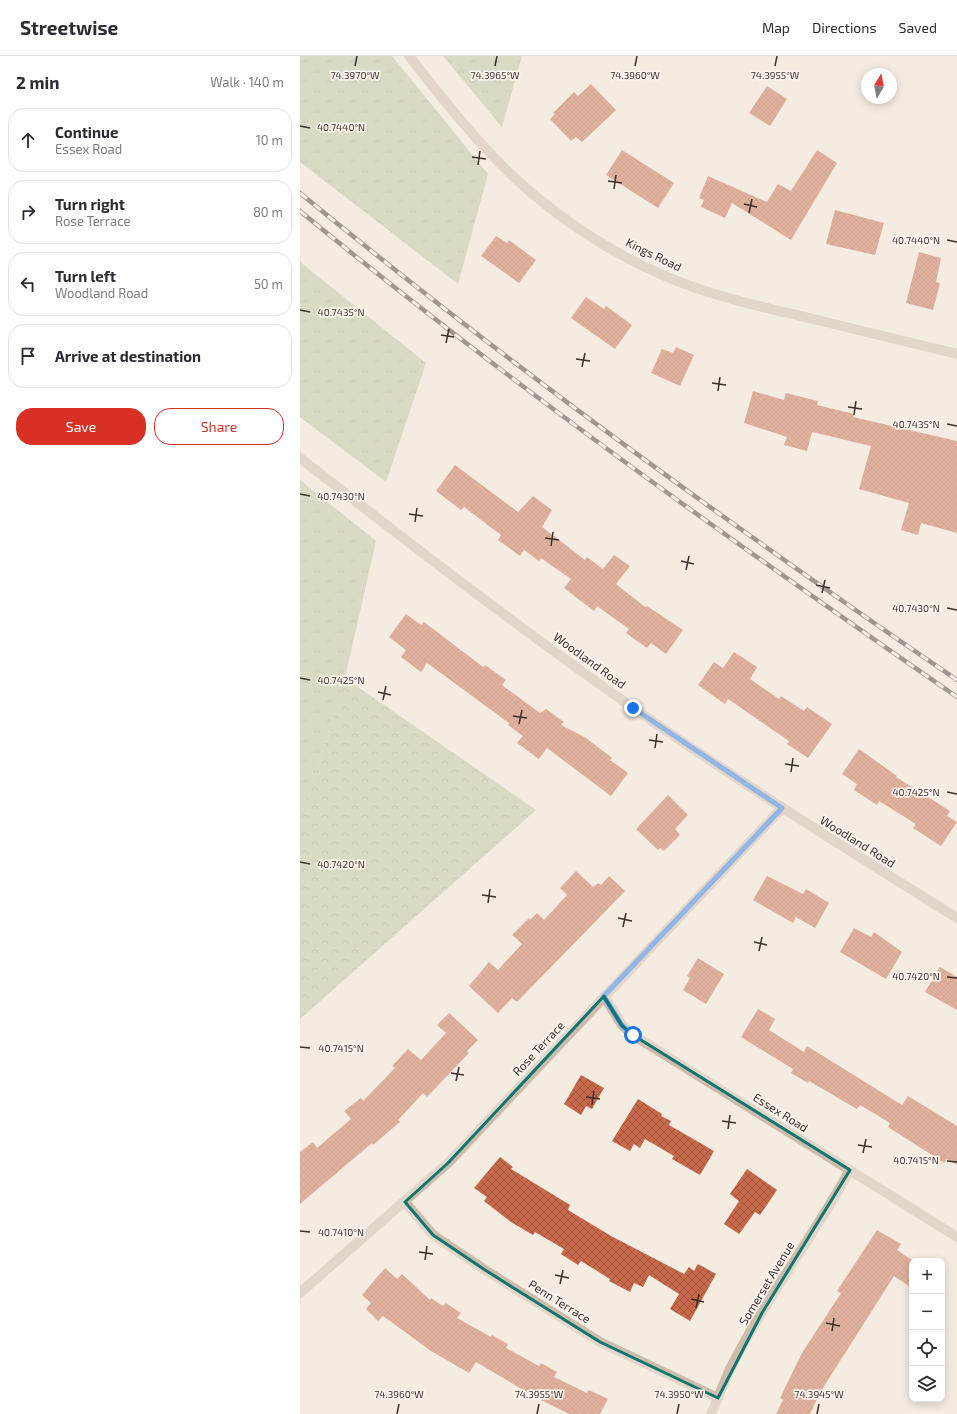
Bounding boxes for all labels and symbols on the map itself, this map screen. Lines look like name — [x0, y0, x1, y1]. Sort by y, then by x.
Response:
north arrow — [861, 68, 897, 104]
text: 74.3970°W — [330, 69, 380, 81]
text: 74.3965°W — [470, 69, 520, 81]
text: 74.3960°W — [610, 69, 660, 81]
text: 74.3955°W — [751, 69, 800, 81]
text: 40.7440°N — [317, 121, 365, 133]
text: 40.7440°N — [892, 234, 940, 246]
street label: Kings Road — [624, 235, 684, 273]
text: 40.7435°N — [318, 306, 364, 318]
text: 40.7435°N — [893, 418, 939, 430]
text: 40.7430°N — [317, 490, 365, 502]
text: 40.7430°N — [892, 602, 940, 614]
street label: Woodland Road — [551, 629, 629, 691]
text: 40.7425°N — [317, 674, 365, 686]
route end — [624, 699, 642, 717]
text: 40.7425°N — [892, 786, 940, 798]
street label: Woodland Road — [818, 812, 898, 870]
text: 40.7420°N — [317, 858, 365, 870]
text: 40.7420°N — [892, 970, 940, 982]
street label: Rose Terrace — [509, 1018, 567, 1078]
route start — [624, 1026, 642, 1044]
text: 40.7415°N — [318, 1042, 364, 1054]
street label: Essex Road — [751, 1090, 811, 1134]
text: 40.7415°N — [893, 1154, 939, 1166]
text: 40.7410°N — [318, 1226, 364, 1238]
street label: Somerset Avenue — [736, 1239, 796, 1327]
street label: Penn Terrace — [526, 1276, 594, 1326]
text: 74.3960°W — [374, 1388, 424, 1400]
text: 74.3955°W — [515, 1388, 564, 1400]
text: 74.3950°W — [654, 1388, 704, 1400]
text: 74.3945°W — [794, 1388, 844, 1400]

